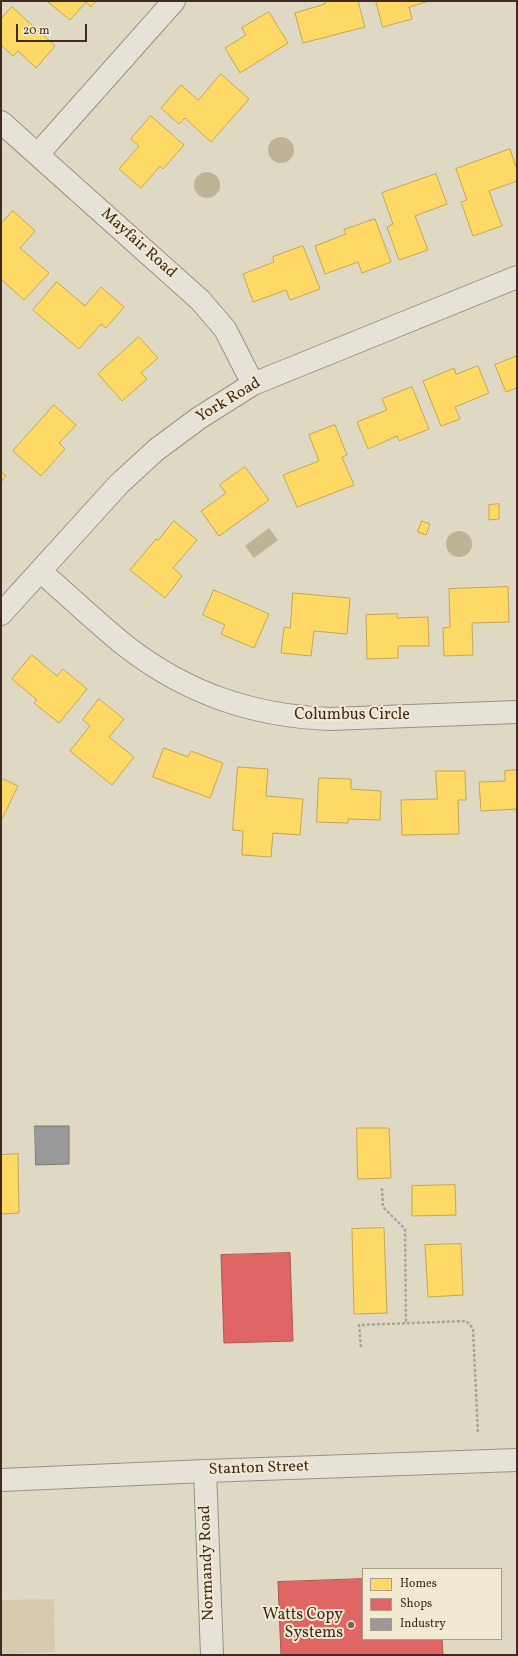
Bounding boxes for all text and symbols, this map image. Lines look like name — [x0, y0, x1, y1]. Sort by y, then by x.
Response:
scale bar — [18, 16, 89, 42]
text: 20 m — [23, 23, 50, 39]
street label: Mayfair Road — [96, 205, 180, 283]
street label: York Road — [193, 374, 265, 428]
street label: Columbus Circle — [294, 706, 410, 726]
street label: Stanton Street — [208, 1458, 310, 1480]
street label: Normandy Road — [196, 1505, 220, 1621]
legend — [362, 1568, 502, 1640]
text: Homes — [400, 1576, 437, 1592]
text: Shops — [400, 1596, 432, 1612]
place label: Watts Copy Systems — [263, 1606, 343, 1644]
text: Industry — [400, 1616, 446, 1632]
marker: Watts Copy Systems — [346, 1620, 356, 1630]

